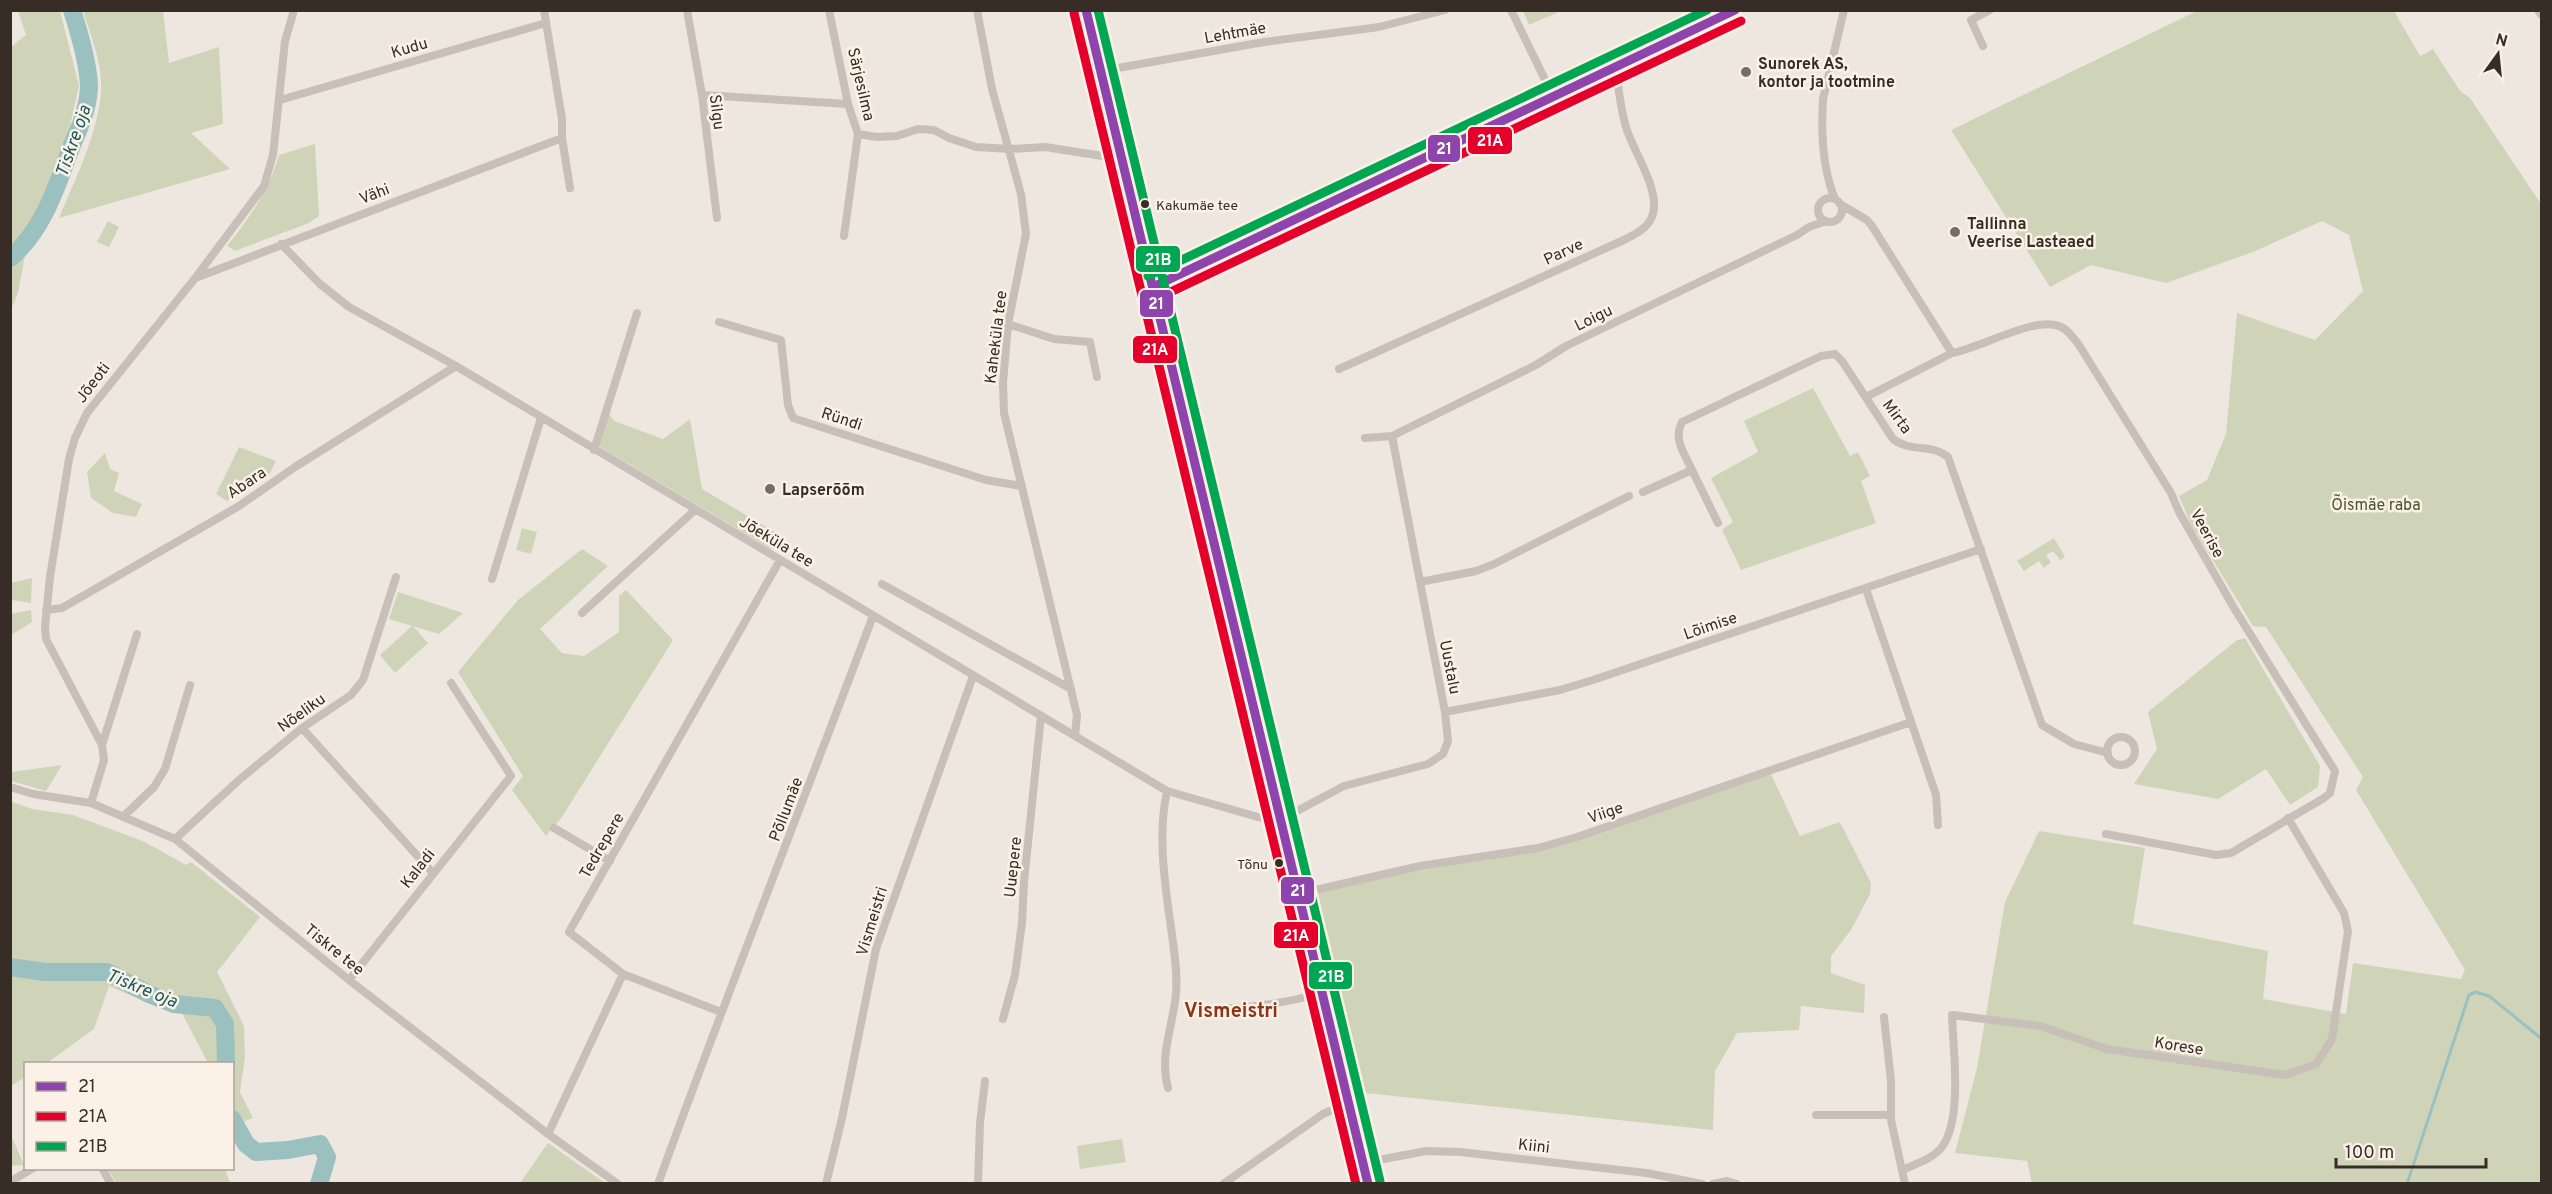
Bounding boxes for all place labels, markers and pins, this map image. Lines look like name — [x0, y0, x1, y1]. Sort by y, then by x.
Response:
place label: Sunorek AS, kontor ja tootmine — [1758, 55, 1895, 93]
marker: Sunorek AS, kontor ja tootmine — [1739, 65, 1753, 79]
marker: Kakumäe tee — [1139, 198, 1151, 210]
place label: Kakumäe tee — [1156, 198, 1238, 215]
place label: Tallinna Veerise Lasteaed — [1967, 215, 2094, 253]
marker: Tallinna Veerise Lasteaed — [1948, 225, 1962, 239]
place label: Lapserõõm — [782, 481, 865, 501]
marker: Lapserõõm — [763, 482, 777, 496]
place label: Tõnu — [1237, 857, 1268, 874]
marker: Tõnu — [1273, 857, 1285, 869]

